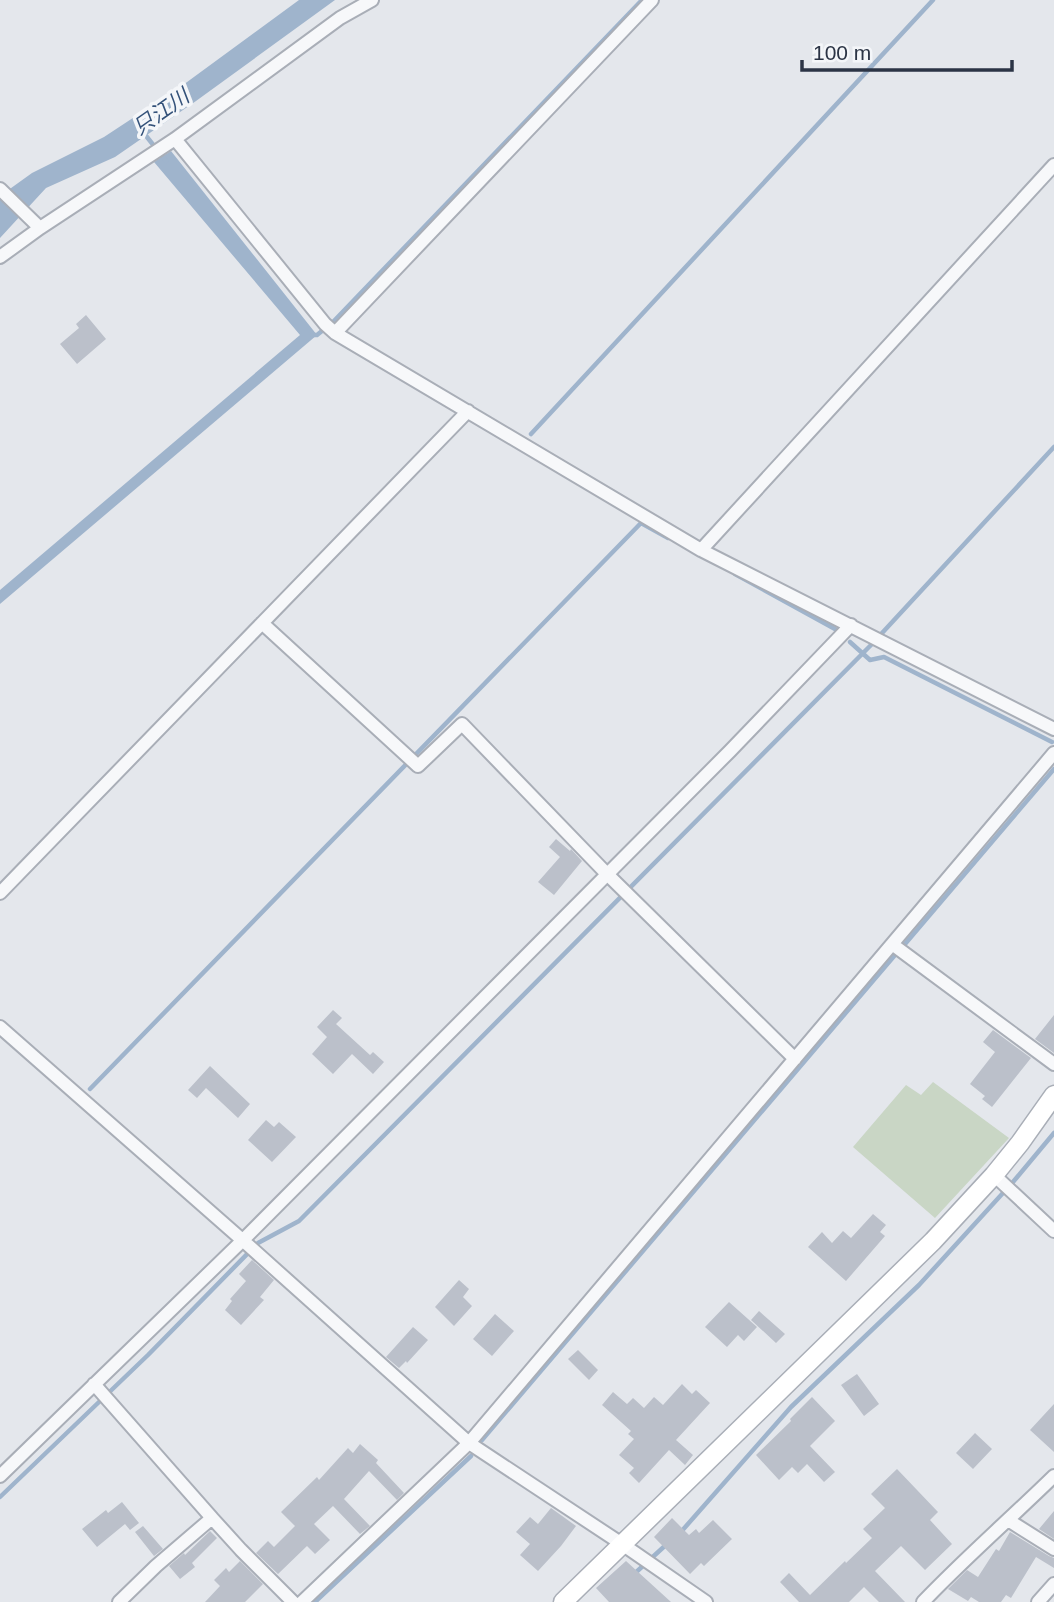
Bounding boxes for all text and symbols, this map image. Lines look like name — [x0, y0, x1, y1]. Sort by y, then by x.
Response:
scale bar — [802, 28, 1012, 72]
text: 100 m — [813, 41, 871, 64]
water label: 只江川 — [128, 83, 195, 139]

